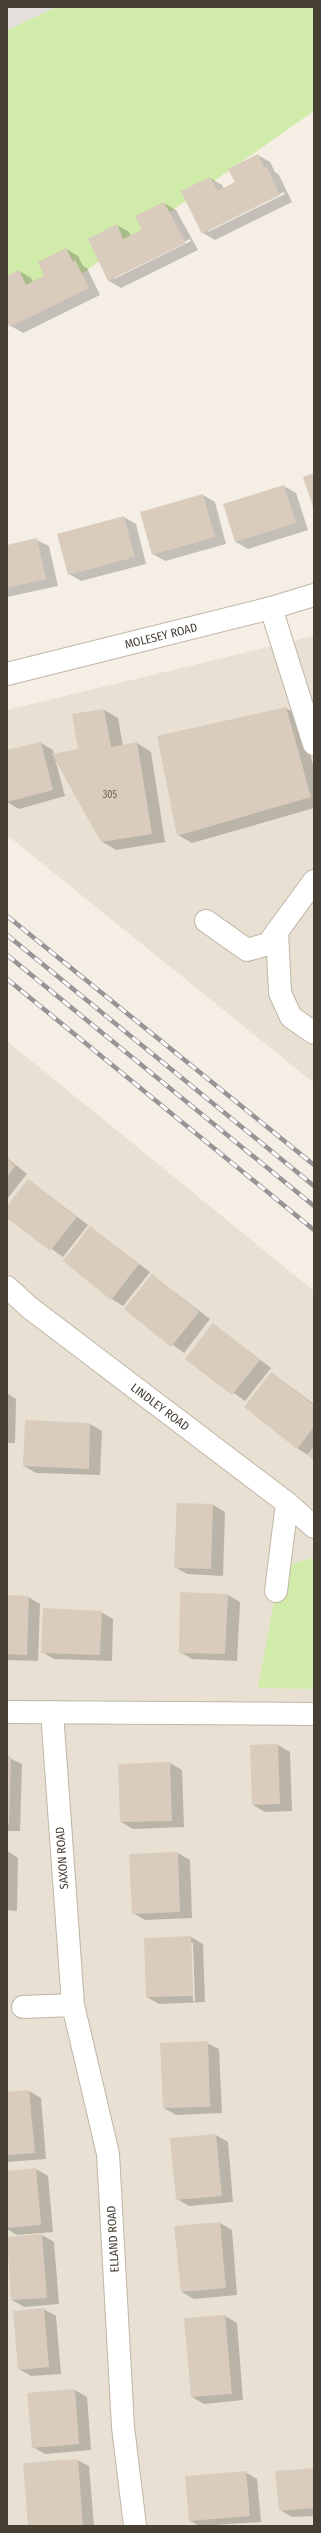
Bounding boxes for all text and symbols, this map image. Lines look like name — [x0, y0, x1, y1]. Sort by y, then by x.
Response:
street label: MOLESEY ROAD — [123, 620, 199, 652]
house number: 305 — [103, 789, 118, 801]
street label: LINDLEY ROAD — [128, 1380, 192, 1434]
street label: SAXON ROAD — [53, 1826, 71, 1890]
street label: ELLAND ROAD — [104, 2205, 122, 2273]

